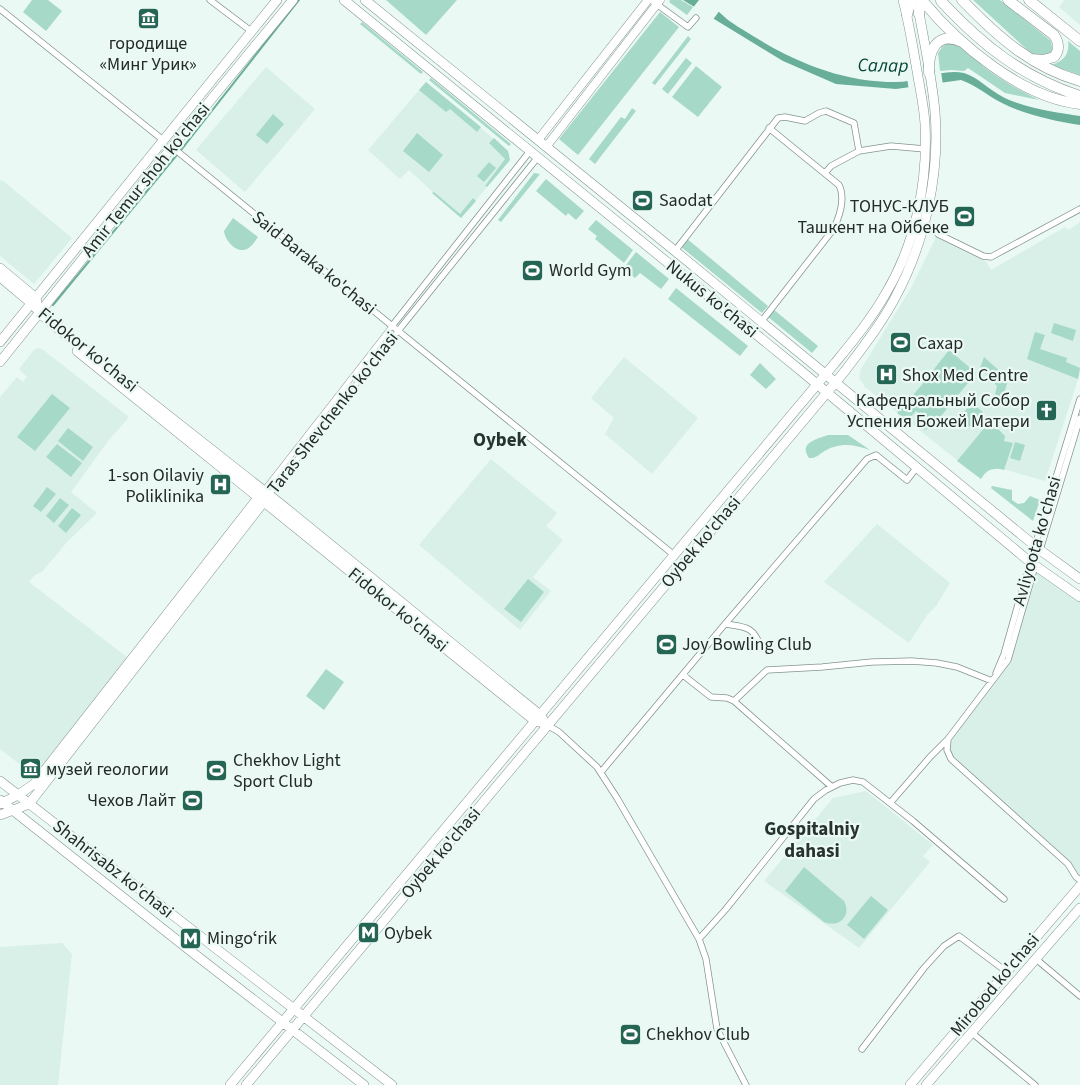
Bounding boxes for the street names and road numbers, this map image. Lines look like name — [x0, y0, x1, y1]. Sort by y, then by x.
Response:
street label: Amir Temur shoh ko'chasi — [76, 97, 216, 263]
street label: Said Baraka ko'chasi — [246, 205, 382, 321]
street label: Nukus ko'chasi — [661, 254, 763, 344]
street label: Fidokor ko'chasi — [33, 302, 143, 398]
street label: Taras Shevchenko ko'chasi — [262, 327, 404, 499]
street label: Avliyoota ko'chasi — [1007, 473, 1067, 609]
street label: Oybek ko'chasi — [655, 491, 747, 593]
street label: Fidokor ko'chasi — [343, 562, 453, 658]
street label: Oybek ko'chasi — [395, 802, 487, 904]
street label: Shahrisabz ko'chasi — [47, 814, 179, 924]
street label: Mirobod ko'chasi — [944, 928, 1046, 1042]

